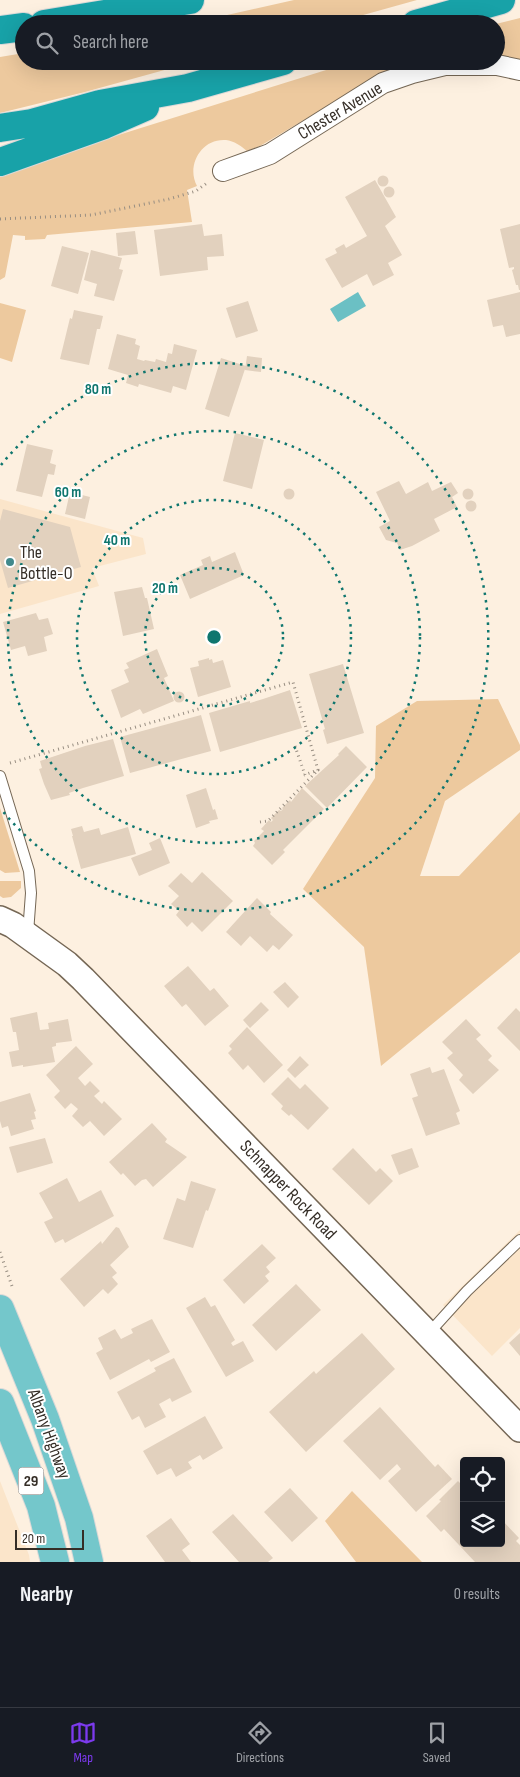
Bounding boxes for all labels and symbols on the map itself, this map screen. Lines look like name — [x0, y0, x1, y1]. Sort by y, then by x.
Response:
street label: Chester Avenue — [294, 78, 386, 144]
text: 80 m — [85, 380, 111, 399]
text: 60 m — [55, 483, 81, 502]
text: 40 m — [104, 531, 130, 550]
place label: The Bottle-O — [20, 542, 73, 584]
marker: The Bottle-O — [4, 556, 16, 568]
text: 20 m — [152, 579, 178, 598]
centre of rings — [205, 628, 223, 646]
street label: Schnapper Rock Road — [235, 1136, 341, 1244]
street label: Albany Highway — [23, 1385, 75, 1482]
road number: 29 — [18, 1468, 44, 1494]
scale bar — [15, 1527, 84, 1550]

